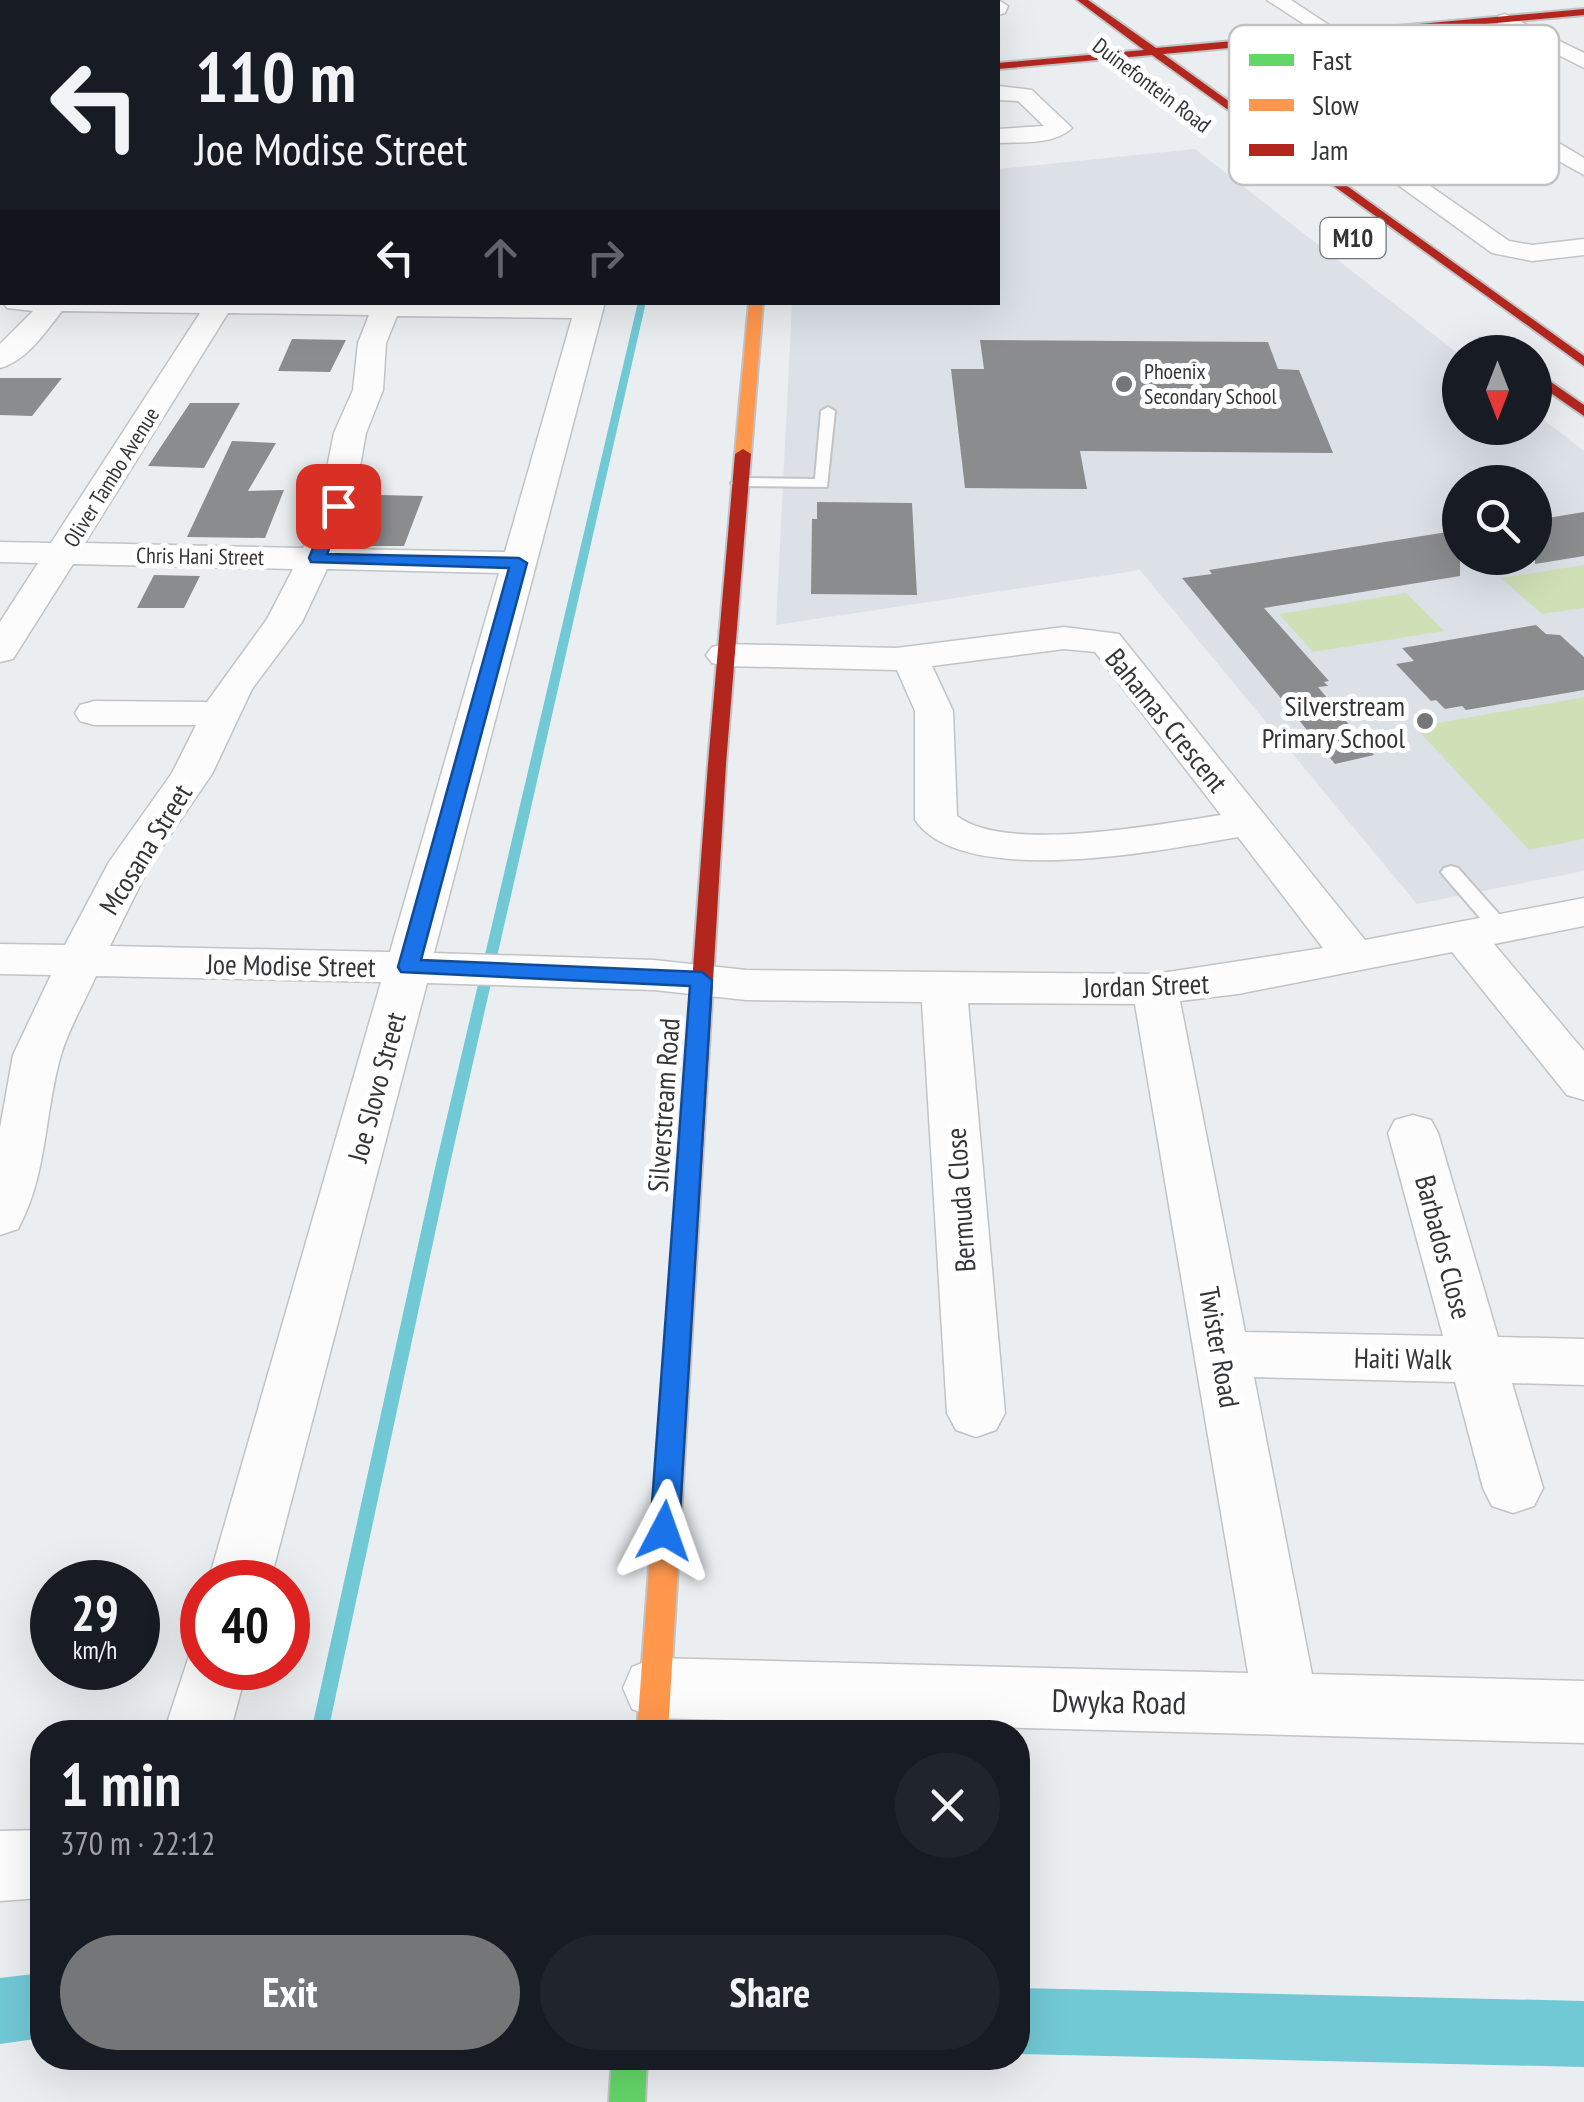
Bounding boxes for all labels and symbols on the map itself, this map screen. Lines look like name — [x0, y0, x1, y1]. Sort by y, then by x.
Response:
legend — [1229, 25, 1559, 185]
street label: Duinefontein Road — [1087, 31, 1217, 139]
text: Fast — [1312, 41, 1352, 78]
text: Slow — [1312, 86, 1359, 123]
text: Jam — [1311, 131, 1348, 168]
road number: M10 — [1320, 218, 1386, 258]
north arrow — [1442, 335, 1552, 445]
place label: Phoenix Secondary School — [1144, 357, 1278, 410]
marker: Phoenix Secondary School — [1113, 373, 1135, 395]
street label: Oliver Tambo Avenue — [57, 402, 165, 552]
pin — [296, 464, 381, 549]
street label: Chris Hani Street — [136, 541, 264, 571]
street label: Bahamas Crescent — [1098, 640, 1237, 800]
place label: Silverstream Primary School — [1262, 687, 1405, 756]
marker: Silverstream Primary School — [1414, 710, 1436, 732]
street label: Mcosana Street — [90, 776, 200, 921]
street label: Joe Modise Street — [205, 945, 376, 985]
street label: Jordan Street — [1081, 964, 1210, 1006]
street label: Joe Slovo Street — [338, 1008, 414, 1167]
street label: Silverstream Road — [638, 1017, 688, 1193]
street label: Bermuda Close — [937, 1127, 983, 1273]
street label: Barbados Close — [1407, 1171, 1481, 1323]
street label: Twister Road — [1191, 1284, 1249, 1410]
street label: Haiti Walk — [1354, 1339, 1452, 1377]
position arrow — [612, 1479, 716, 1583]
speed limit sign: 40 — [180, 1560, 310, 1690]
street label: Dwyka Road — [1051, 1679, 1187, 1723]

